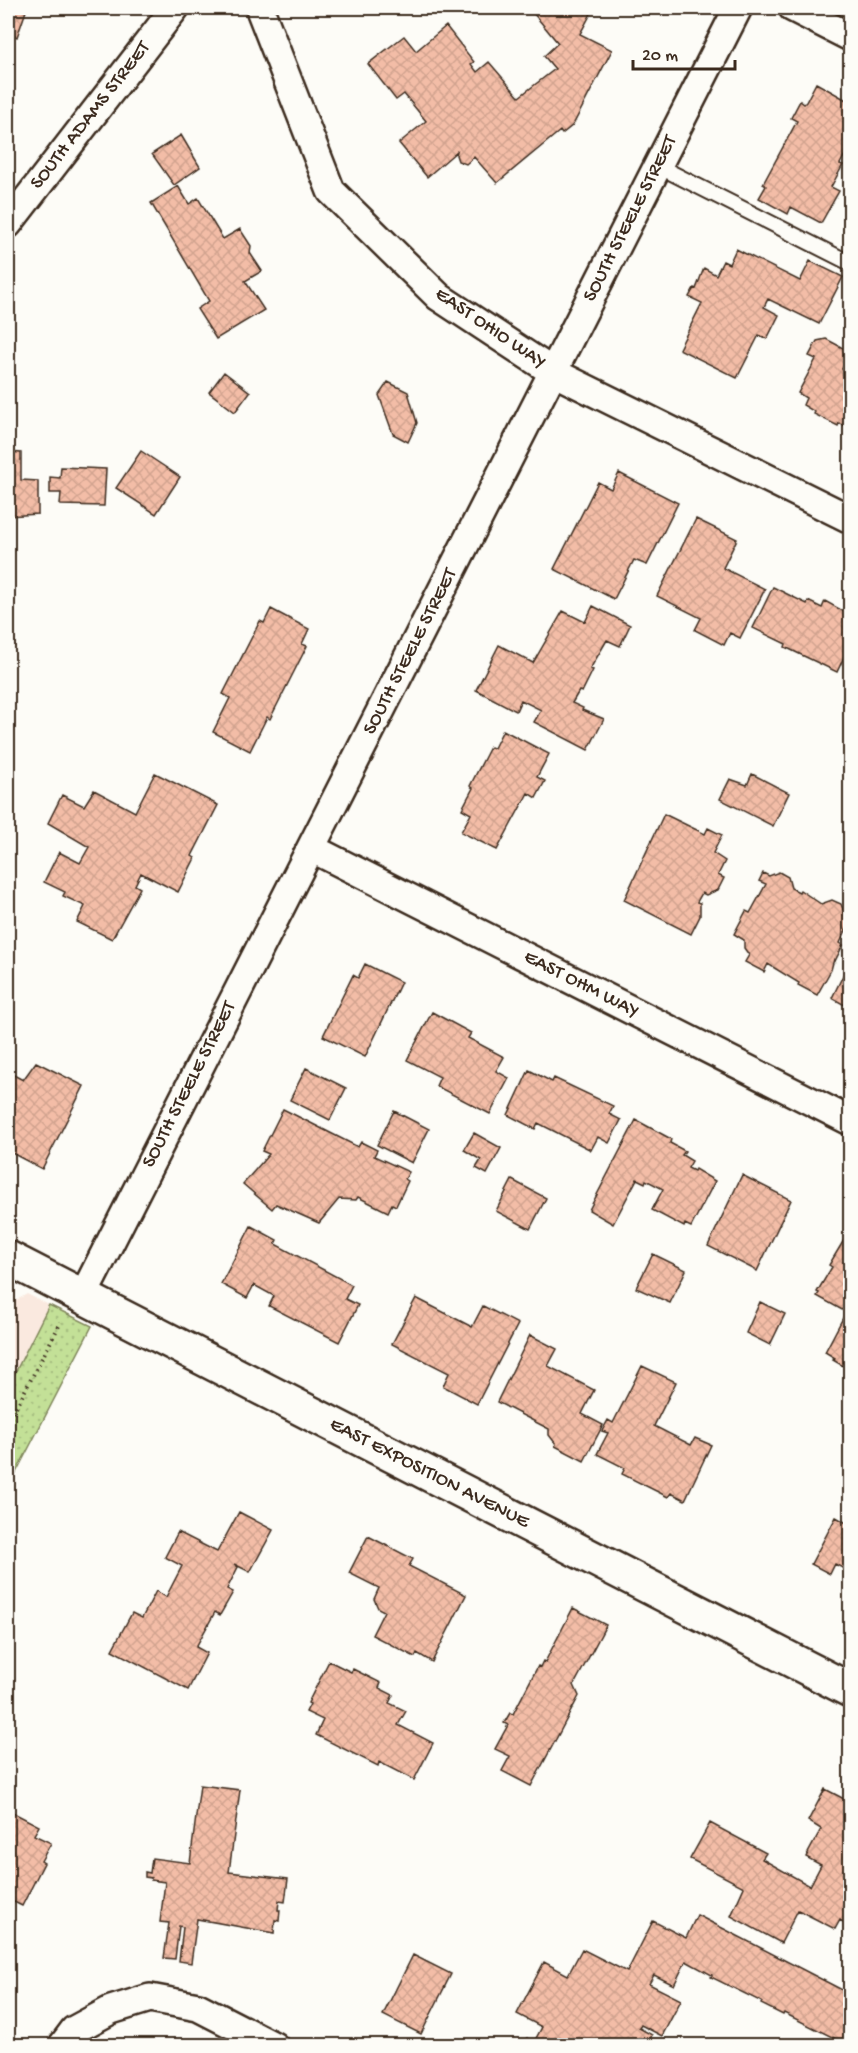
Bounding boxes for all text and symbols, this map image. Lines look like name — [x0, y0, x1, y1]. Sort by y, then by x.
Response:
scale bar — [633, 33, 735, 71]
street label: SOUTH ADAMS STREET — [26, 36, 157, 195]
text: 20 m — [642, 46, 678, 67]
street label: SOUTH STEELE STREET — [579, 131, 683, 306]
street label: EAST OHIO WAY — [430, 283, 550, 375]
street label: SOUTH STEELE STREET — [359, 564, 463, 739]
street label: EAST OHM WAY — [520, 946, 642, 1024]
street label: SOUTH STEELE STREET — [138, 997, 242, 1172]
street label: EAST EXPOSITION AVENUE — [325, 1414, 534, 1535]

